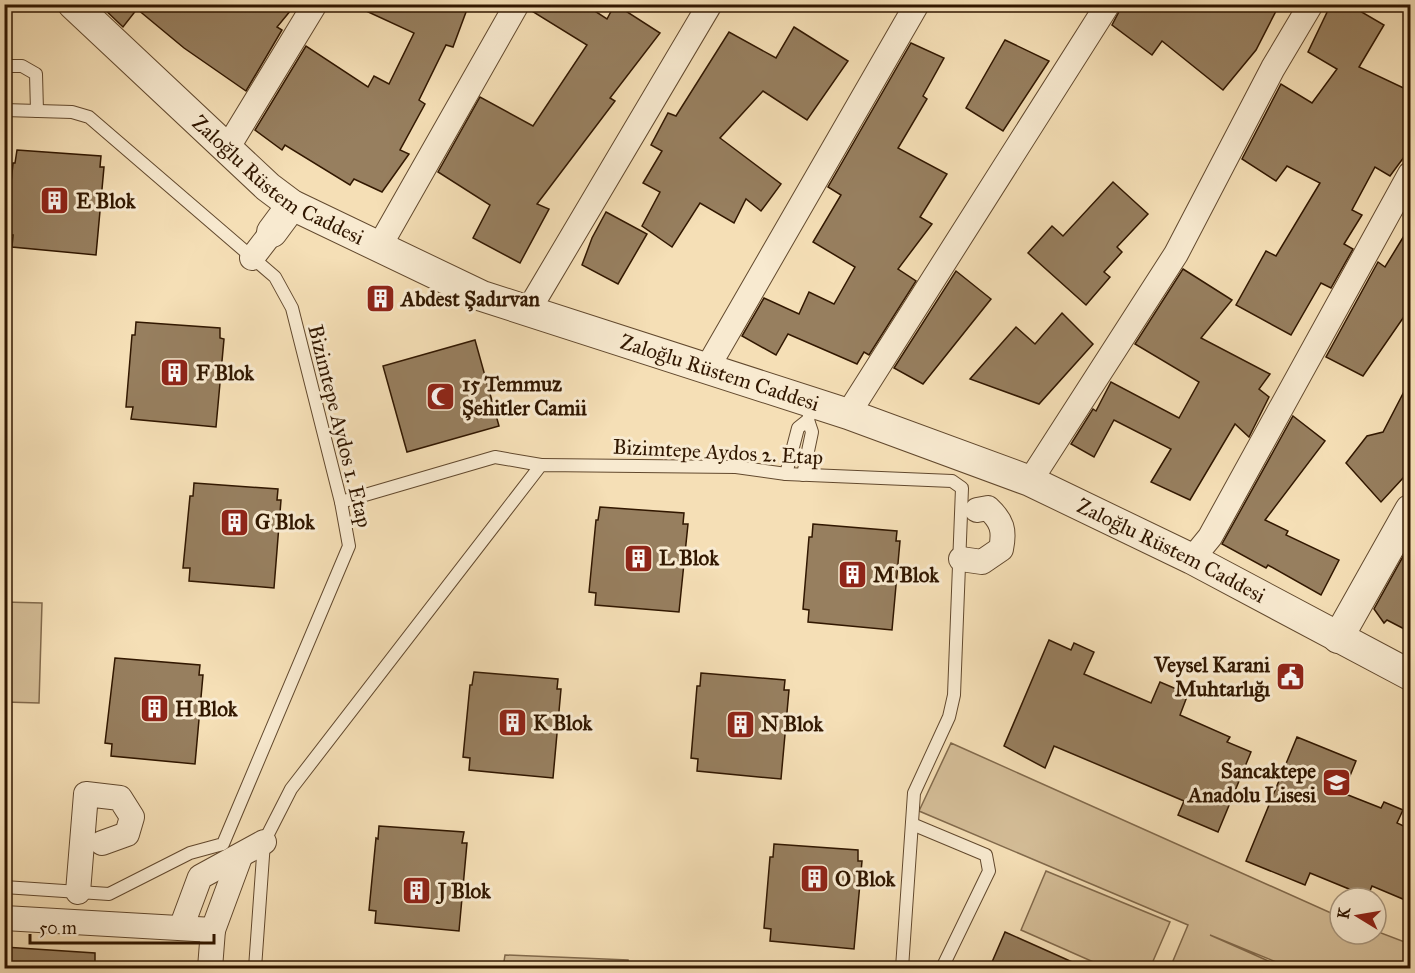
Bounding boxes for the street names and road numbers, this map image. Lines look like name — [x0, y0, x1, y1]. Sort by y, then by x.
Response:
street label: Zaloğlu Rüstem Caddesi — [187, 110, 369, 251]
street label: Bizimtepe Aydos 1. Etap — [302, 322, 378, 530]
street label: Zaloğlu Rüstem Caddesi — [617, 328, 823, 417]
street label: Bizimtepe Aydos 2. Etap — [612, 434, 824, 470]
street label: Zaloğlu Rüstem Caddesi — [1073, 493, 1270, 609]

